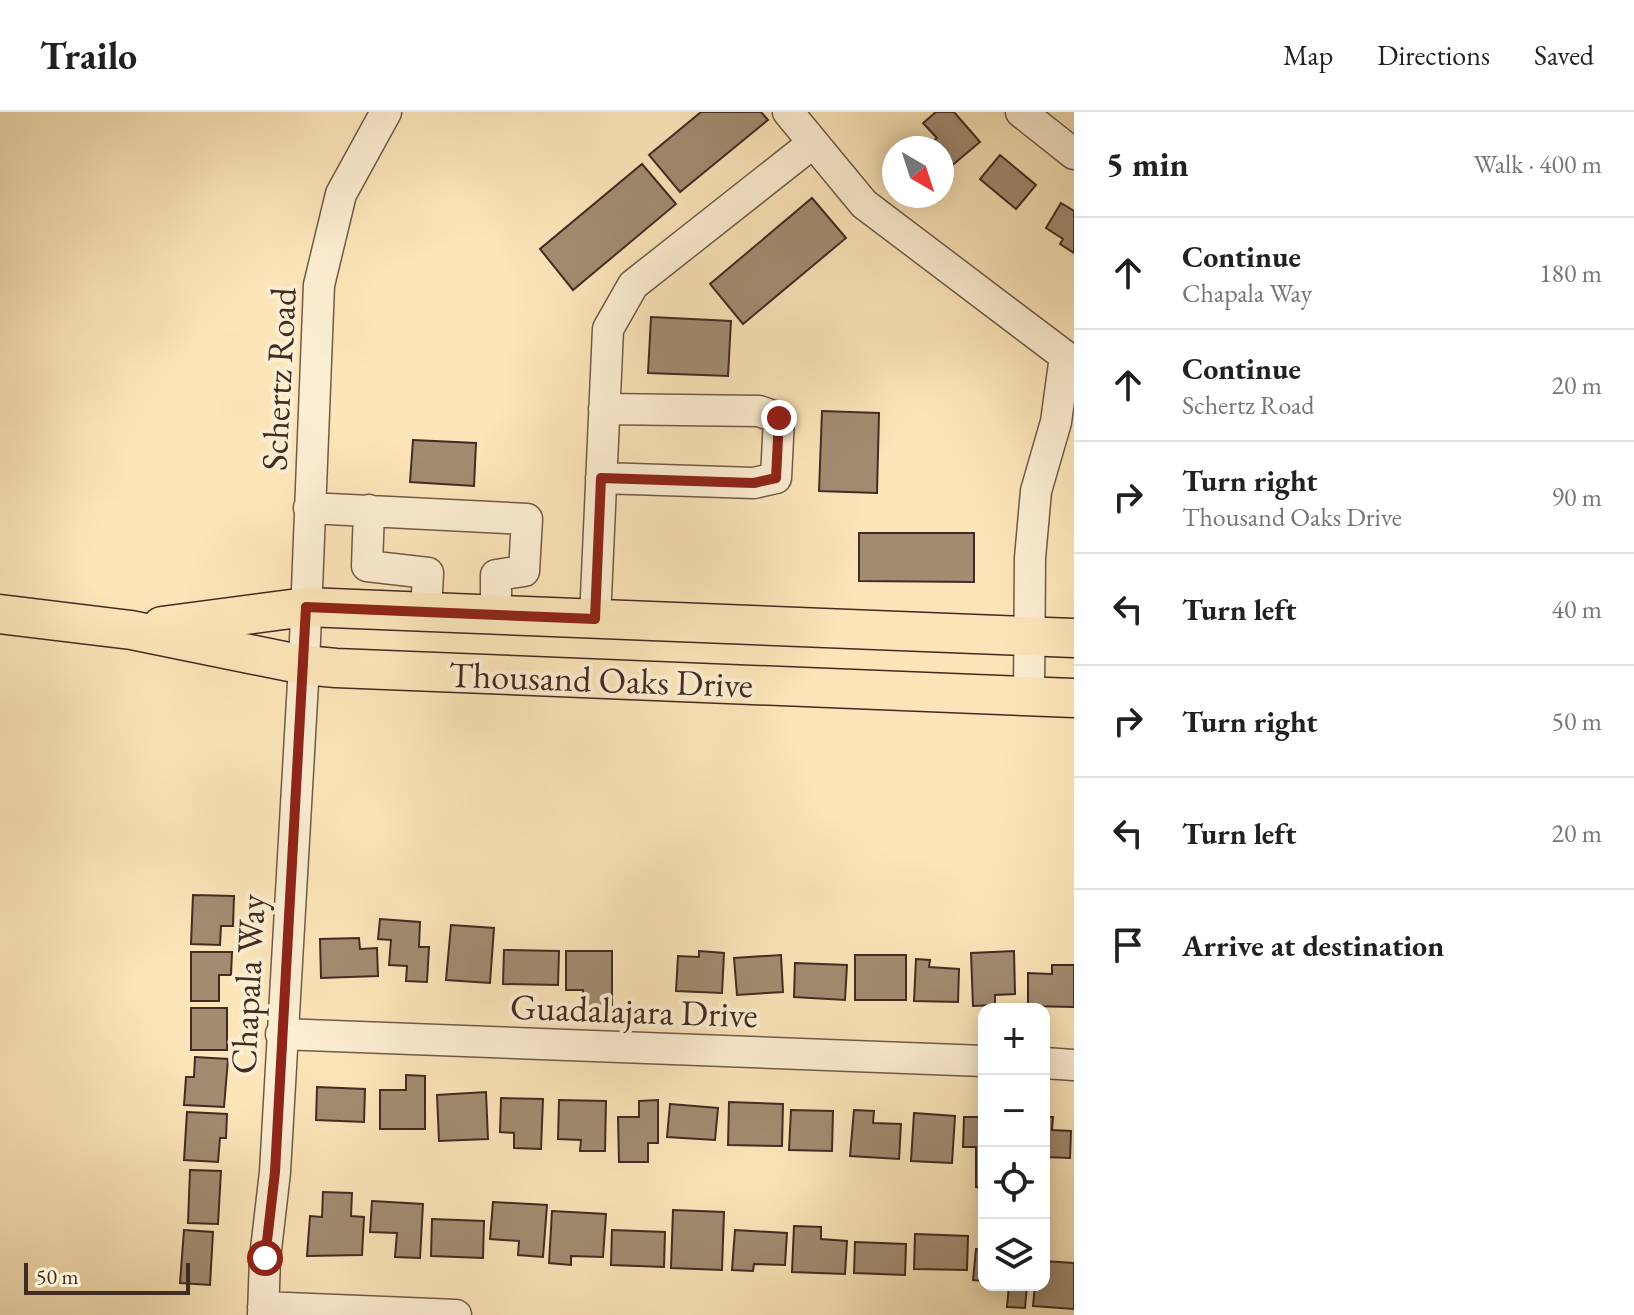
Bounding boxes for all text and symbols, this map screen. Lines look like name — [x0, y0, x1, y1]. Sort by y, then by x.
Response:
text: Trailo — [40, 31, 137, 80]
text: Map — [1283, 37, 1333, 73]
text: Directions — [1377, 37, 1490, 73]
text: Saved — [1534, 37, 1594, 73]
north arrow — [882, 136, 954, 208]
text: 5 min — [1106, 142, 1189, 186]
text: Walk · 400 m — [1474, 147, 1602, 181]
text: Continue — [1182, 237, 1301, 276]
icon: ahead — [1106, 251, 1150, 295]
text: 180 m — [1539, 256, 1602, 290]
text: Chapala Way — [1182, 276, 1312, 310]
street label: Schertz Road — [250, 285, 307, 472]
text: Continue — [1182, 349, 1301, 388]
icon: ahead — [1106, 363, 1150, 407]
text: 20 m — [1552, 368, 1602, 402]
text: Schertz Road — [1182, 388, 1314, 422]
route end — [761, 400, 797, 436]
text: Turn right — [1182, 461, 1318, 500]
icon: right — [1106, 475, 1150, 519]
text: 90 m — [1552, 480, 1602, 514]
text: Thousand Oaks Drive — [1182, 500, 1402, 534]
icon: left — [1106, 587, 1150, 631]
text: Turn left — [1182, 590, 1296, 629]
text: 40 m — [1552, 592, 1602, 626]
street label: Thousand Oaks Drive — [448, 651, 754, 708]
icon: right — [1106, 699, 1150, 743]
text: Turn right — [1182, 702, 1318, 741]
text: 50 m — [1552, 704, 1602, 738]
icon: left — [1106, 811, 1150, 855]
text: Turn left — [1182, 814, 1296, 853]
text: 20 m — [1552, 816, 1602, 850]
street label: Chapala Way — [219, 893, 276, 1075]
icon: arrive — [1106, 923, 1150, 967]
text: Arrive at destination — [1182, 926, 1444, 965]
street label: Guadalajara Drive — [509, 983, 759, 1038]
map controls — [978, 1003, 1050, 1291]
button: + — [978, 1003, 1050, 1075]
button: − — [978, 1075, 1050, 1147]
button: locate — [978, 1147, 1050, 1219]
button: layers — [978, 1219, 1050, 1291]
route start — [247, 1240, 283, 1276]
scale bar — [24, 1259, 190, 1295]
text: 50 m — [36, 1262, 79, 1291]

